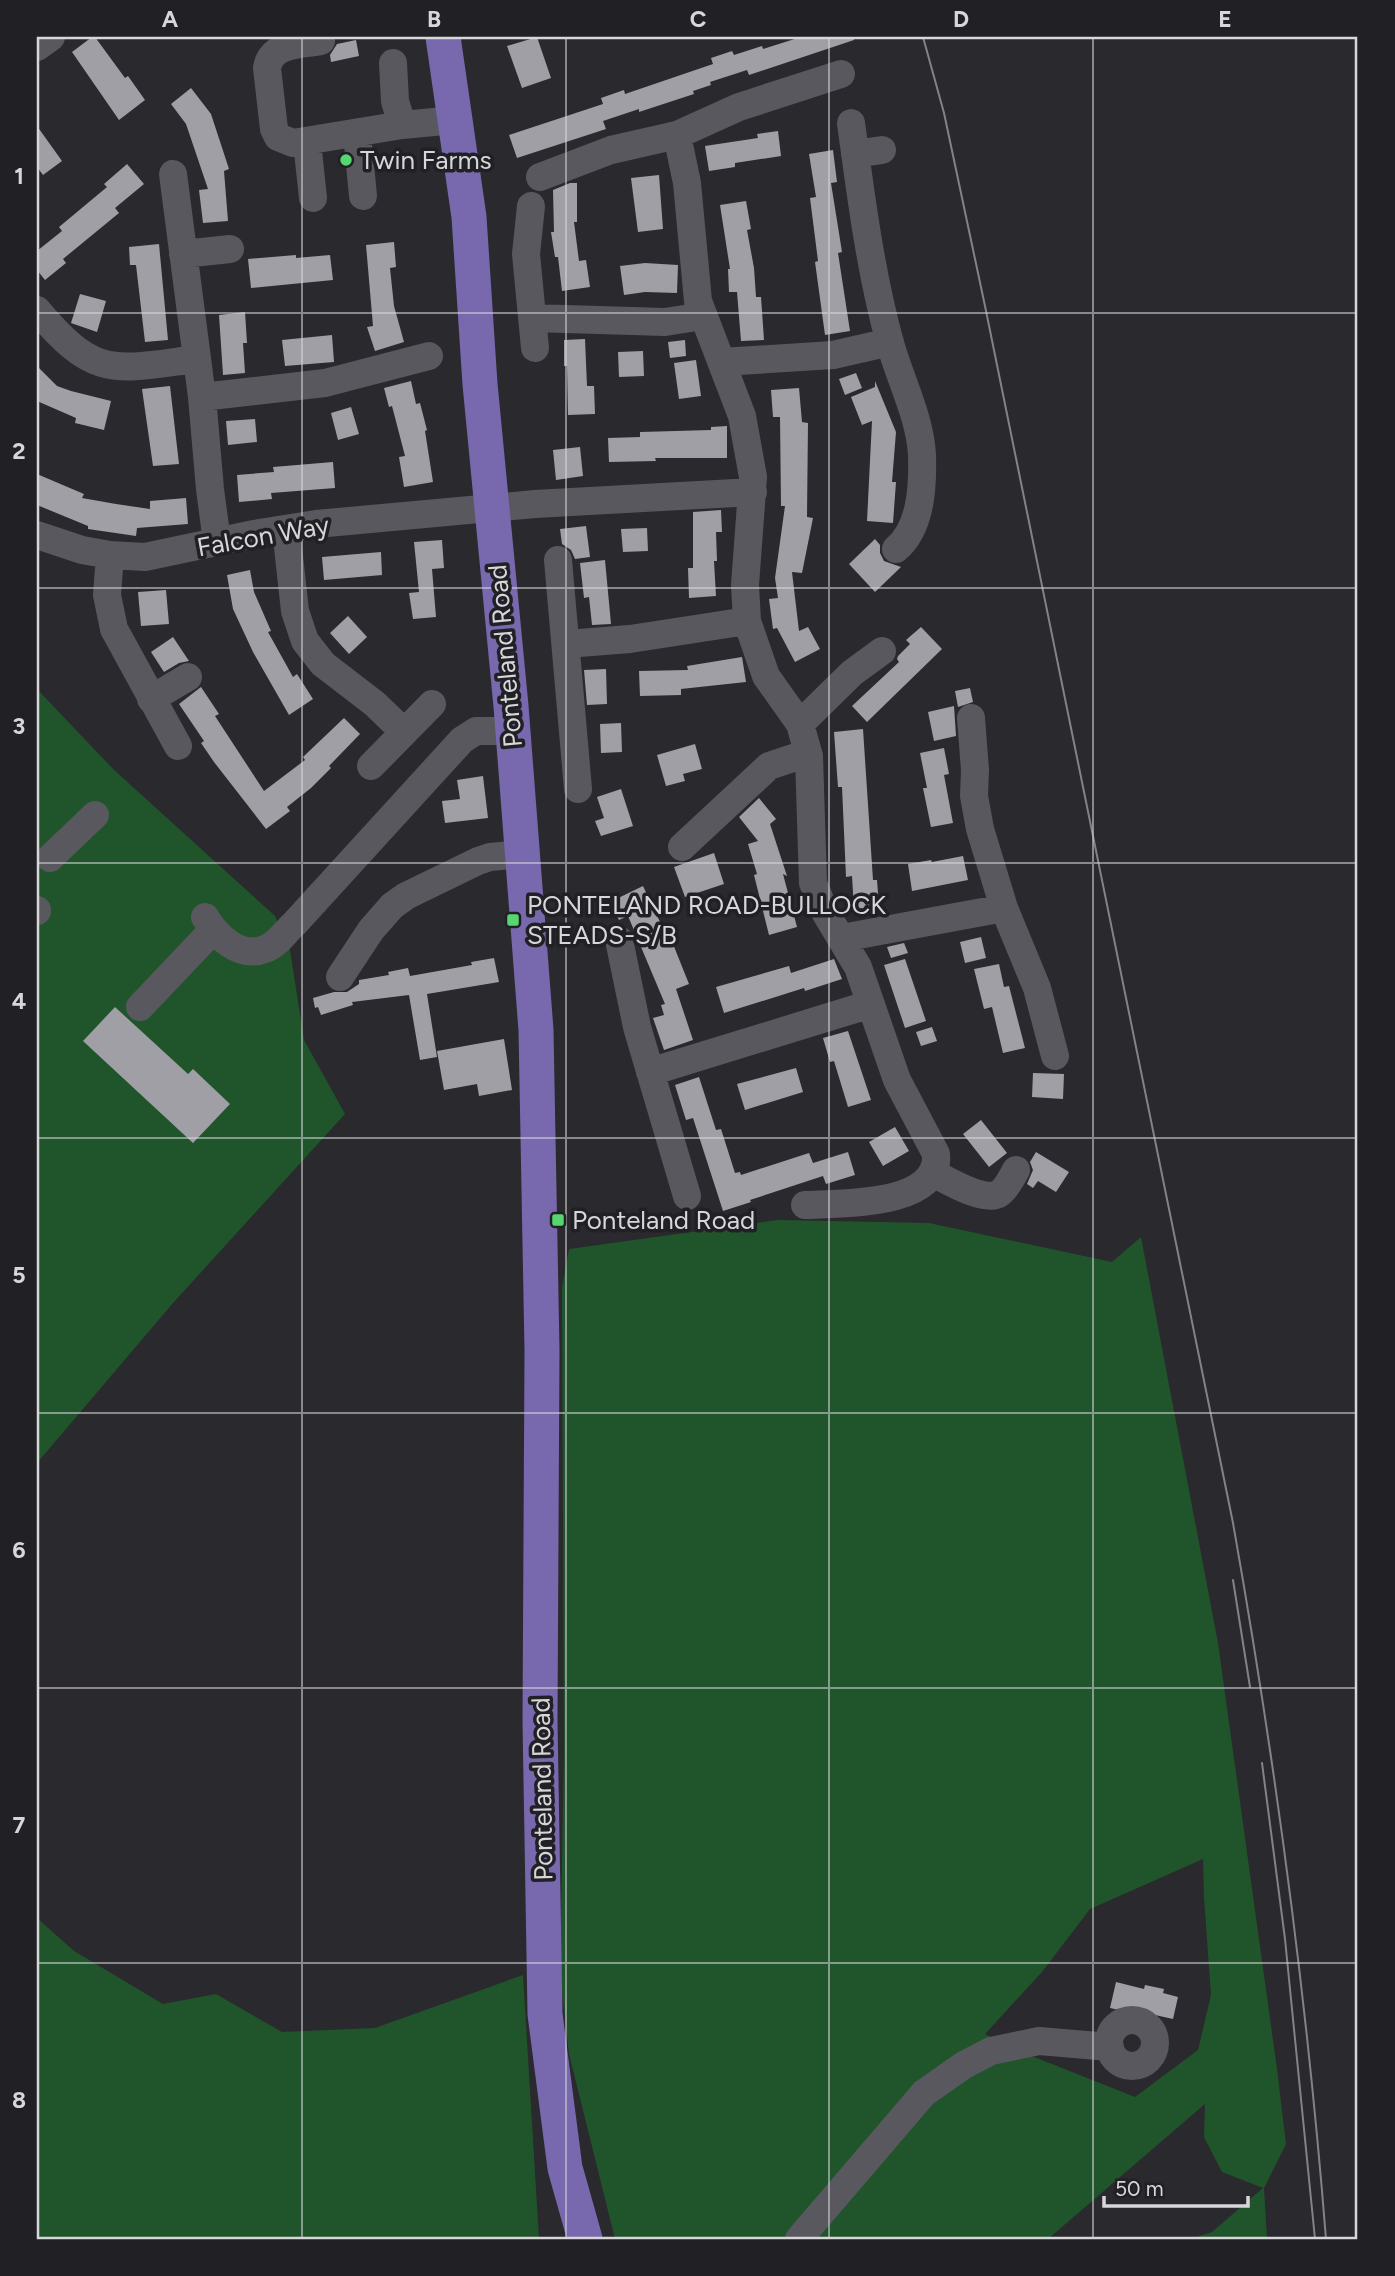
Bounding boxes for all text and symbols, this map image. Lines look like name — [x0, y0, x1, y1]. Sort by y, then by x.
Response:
text: A — [162, 5, 179, 33]
text: B — [427, 5, 441, 33]
text: C — [690, 5, 707, 33]
text: D — [953, 5, 969, 33]
text: E — [1218, 5, 1232, 33]
place label: Twin Farms — [360, 144, 492, 176]
marker: Twin Farms — [338, 152, 354, 168]
text: 1 — [14, 162, 24, 190]
text: 2 — [12, 437, 26, 465]
street label: Falcon Way — [194, 509, 332, 563]
street label: Ponteland Road — [481, 563, 529, 749]
text: 3 — [13, 712, 25, 740]
place label: PONTELAND ROAD-BULLOCK STEADS-S/B — [527, 889, 886, 951]
marker: PONTELAND ROAD-BULLOCK STEADS-S/B — [505, 912, 521, 928]
text: 4 — [12, 987, 26, 1015]
place label: Ponteland Road — [572, 1204, 755, 1236]
marker: Ponteland Road — [550, 1212, 566, 1228]
text: 5 — [12, 1261, 26, 1289]
text: 6 — [12, 1536, 26, 1564]
street label: Ponteland Road — [524, 1697, 560, 1881]
text: 7 — [13, 1811, 26, 1839]
text: 8 — [12, 2086, 26, 2114]
scale bar — [1104, 2164, 1248, 2208]
text: 50 m — [1115, 2176, 1164, 2201]

